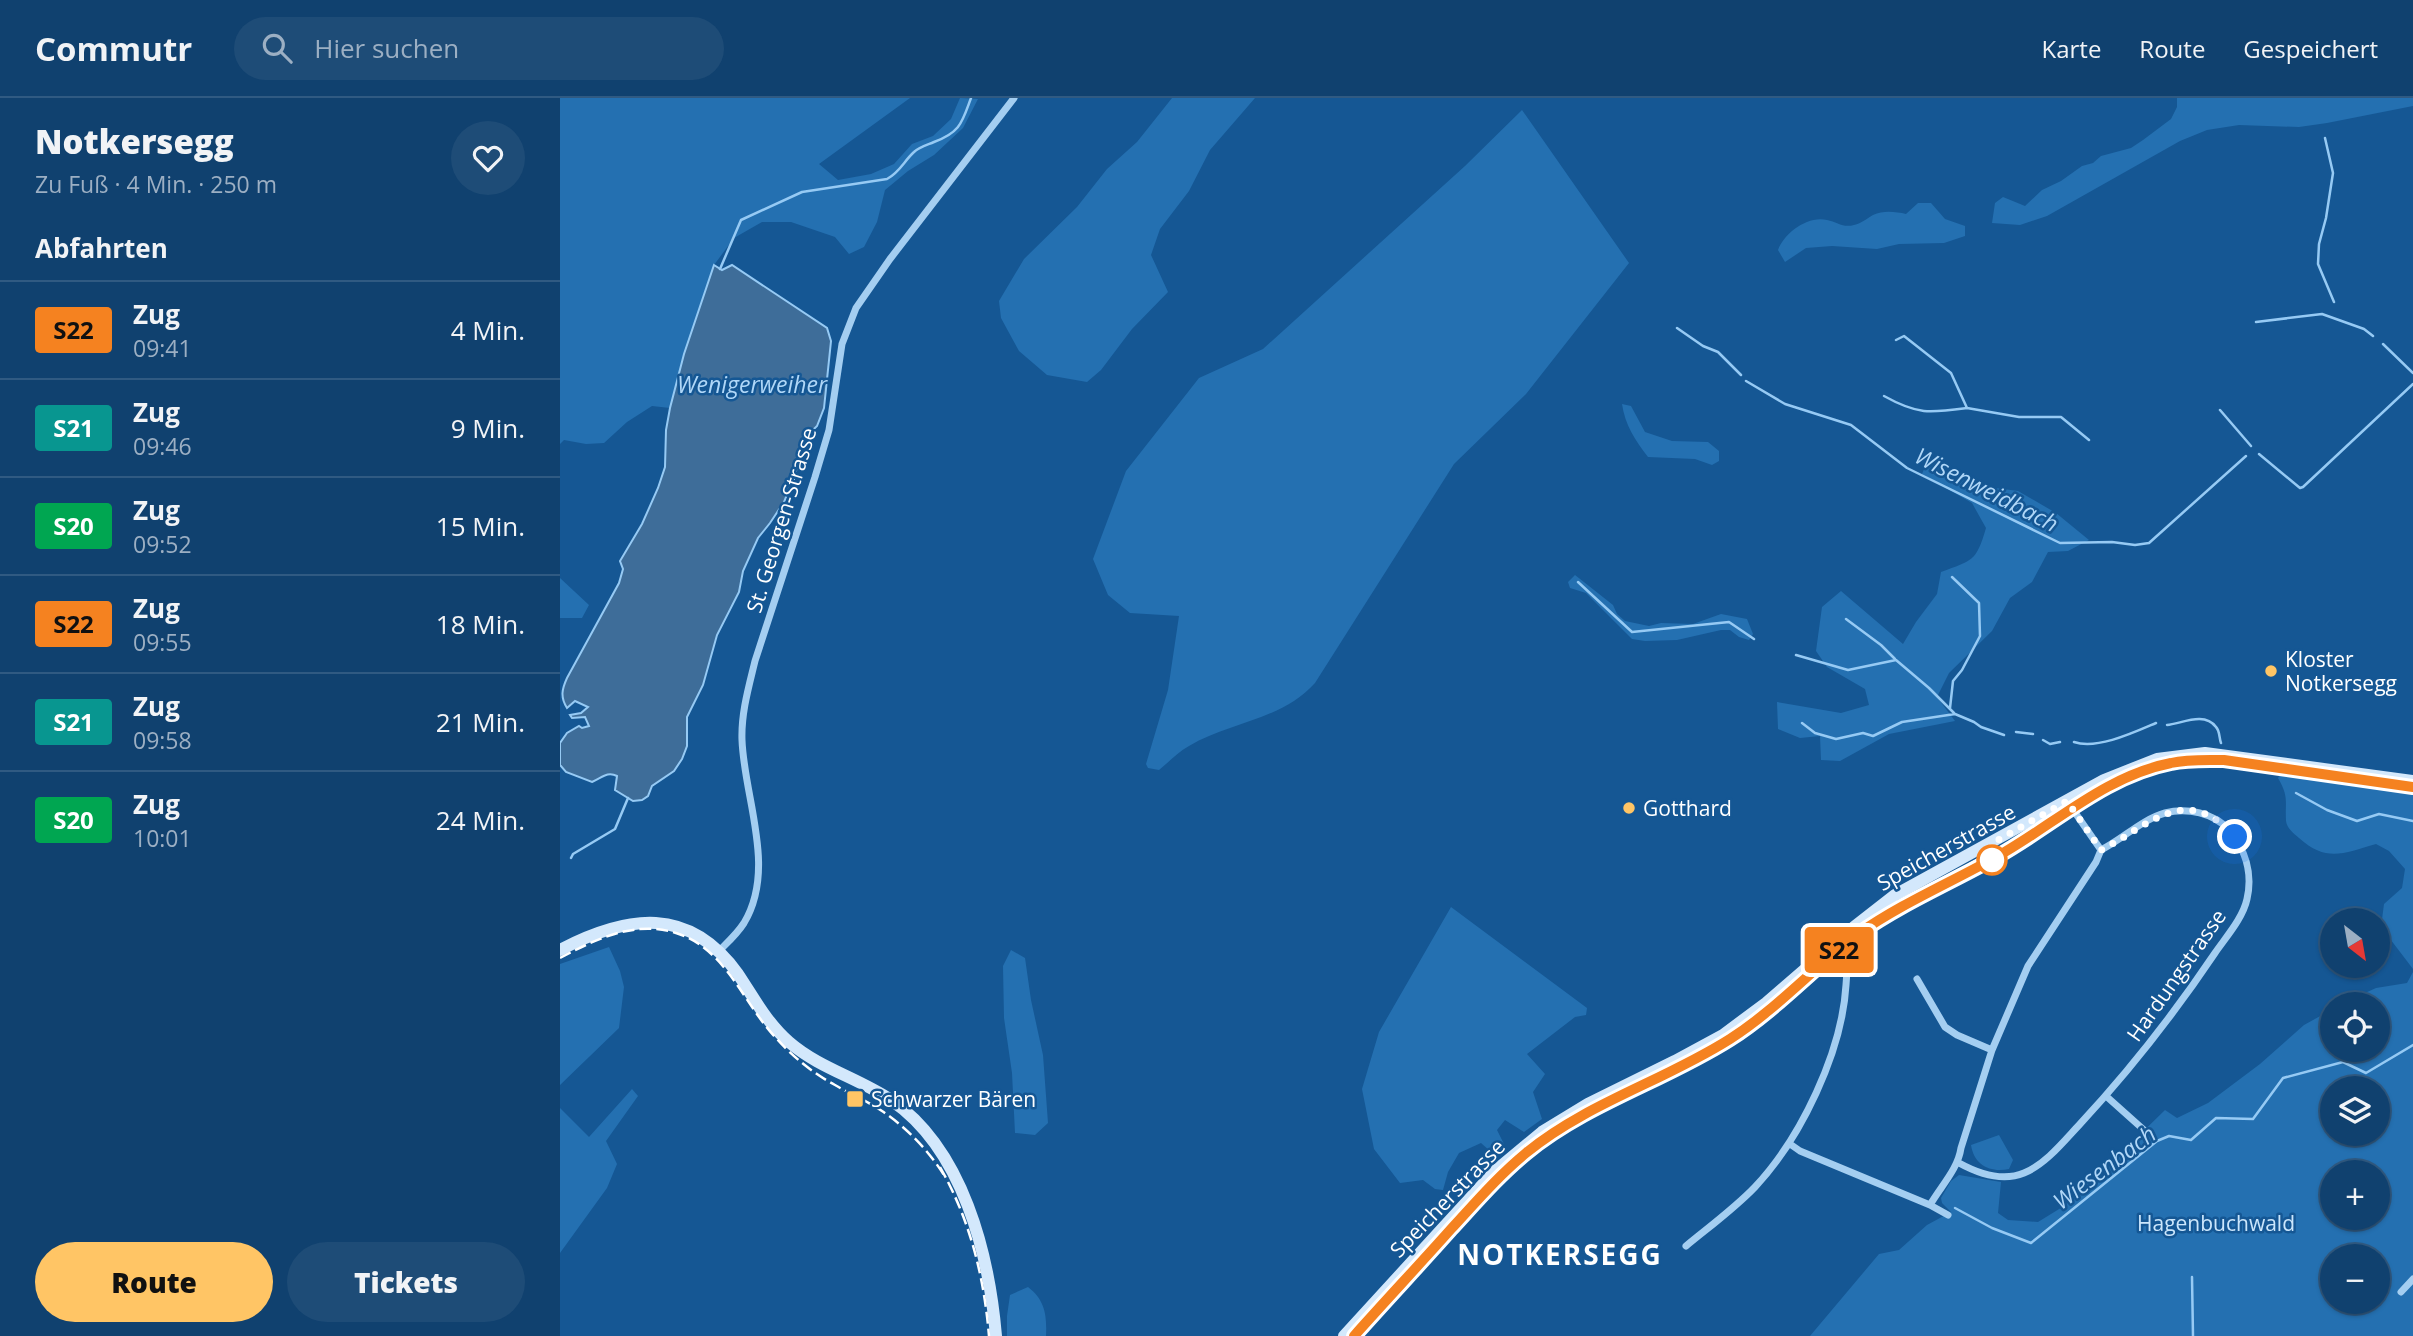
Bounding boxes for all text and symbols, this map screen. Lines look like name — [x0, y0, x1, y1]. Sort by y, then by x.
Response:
search box — [234, 17, 724, 80]
text: Commutr — [35, 26, 192, 71]
icon: search — [258, 29, 296, 67]
text: Hier suchen — [314, 30, 459, 66]
text: Karte — [2041, 32, 2101, 65]
text: Route — [2139, 32, 2205, 65]
text: Gespeichert — [2243, 32, 2378, 65]
text: Notkersegg — [35, 119, 234, 164]
button: heart — [451, 121, 525, 195]
text: Zu Fuß · 4 Min. · 250 m — [35, 168, 277, 200]
text: Abfahrten — [35, 230, 168, 266]
text: Zug — [133, 296, 180, 332]
text: 4 Min. — [451, 312, 525, 348]
text: S22 — [53, 313, 94, 346]
text: 09:41 — [133, 332, 192, 364]
water label: Wenigerweiher — [677, 368, 828, 400]
text: Zug — [133, 394, 180, 430]
text: 9 Min. — [451, 410, 525, 446]
text: S21 — [53, 411, 94, 444]
street label: St. Georgen-Strasse — [740, 424, 822, 616]
text: 09:46 — [133, 430, 192, 462]
water label: Wisenweidbach — [1910, 439, 2064, 539]
text: Zug — [133, 492, 180, 528]
text: 15 Min. — [436, 508, 525, 544]
text: S20 — [53, 509, 94, 542]
text: 09:52 — [133, 528, 192, 560]
text: Zug — [133, 590, 180, 626]
text: 18 Min. — [436, 606, 525, 642]
text: S22 — [53, 607, 94, 640]
text: 09:55 — [133, 626, 192, 658]
place label: Kloster Notkersegg — [2285, 645, 2397, 697]
marker: Kloster Notkersegg — [2263, 663, 2279, 679]
text: Zug — [133, 688, 180, 724]
text: 21 Min. — [436, 704, 525, 740]
text: S21 — [53, 705, 94, 738]
text: 09:58 — [133, 724, 192, 756]
text: Zug — [133, 786, 180, 822]
place label: Gotthard — [1643, 794, 1732, 822]
street label: Speicherstrasse — [1872, 797, 2020, 897]
marker: Gotthard — [1621, 800, 1637, 816]
text: 24 Min. — [436, 802, 525, 838]
text: S20 — [53, 803, 94, 836]
your location — [2217, 819, 2252, 854]
text: 10:01 — [133, 822, 192, 854]
unlabelled marker — [1977, 845, 2007, 875]
street label: Hardungstrasse — [2120, 903, 2232, 1047]
north arrow — [2320, 908, 2390, 978]
map controls — [2320, 908, 2390, 1314]
line badge: S22 — [1799, 927, 1879, 973]
text: S22 — [1819, 933, 1859, 966]
button: locate — [2320, 992, 2390, 1062]
button: layers — [2320, 1076, 2390, 1146]
place label: Schwarzer Bären — [871, 1085, 1036, 1113]
marker: Schwarzer Bären — [845, 1089, 865, 1109]
water label: Wiesenbach — [2046, 1118, 2162, 1216]
street label: Speicherstrasse — [1383, 1133, 1511, 1263]
button: + — [2320, 1160, 2390, 1230]
park label: Hagenbuchwald — [2137, 1209, 2295, 1237]
district label: NOTKERSEGG — [1457, 1235, 1663, 1273]
button: Route — [35, 1242, 273, 1322]
button: Tickets — [287, 1242, 525, 1322]
button: − — [2320, 1244, 2390, 1314]

